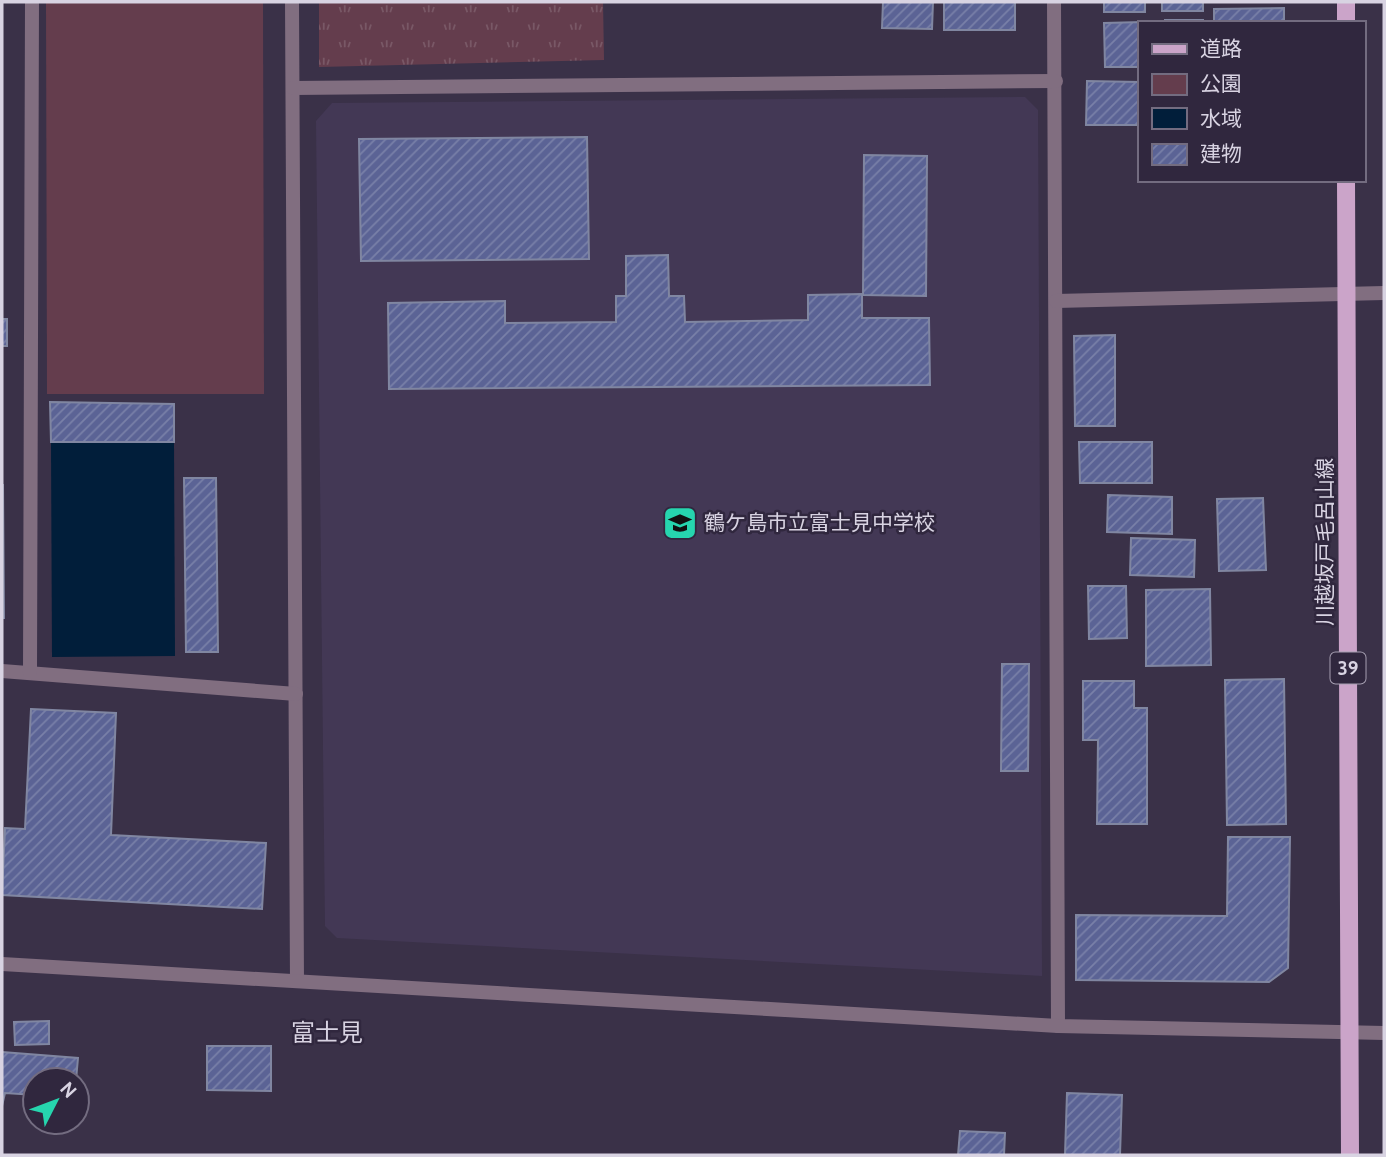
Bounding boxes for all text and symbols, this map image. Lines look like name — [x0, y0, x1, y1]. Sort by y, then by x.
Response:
legend — [1138, 21, 1365, 182]
text: 道路 — [1200, 36, 1242, 61]
text: 公園 — [1200, 71, 1242, 96]
text: 水域 — [1200, 106, 1242, 131]
text: 建物 — [1200, 141, 1242, 166]
street label: 川越坂戸毛呂山線 — [1312, 458, 1337, 626]
school or university icon: 鶴ケ島市立富士見中学校 — [661, 504, 699, 542]
place label: 鶴ケ島市立富士見中学校 — [704, 510, 935, 535]
road number: 39 — [1330, 652, 1366, 684]
district label: 富士見 — [291, 1018, 363, 1047]
north arrow — [21, 1066, 91, 1136]
text: N — [55, 1077, 81, 1103]

